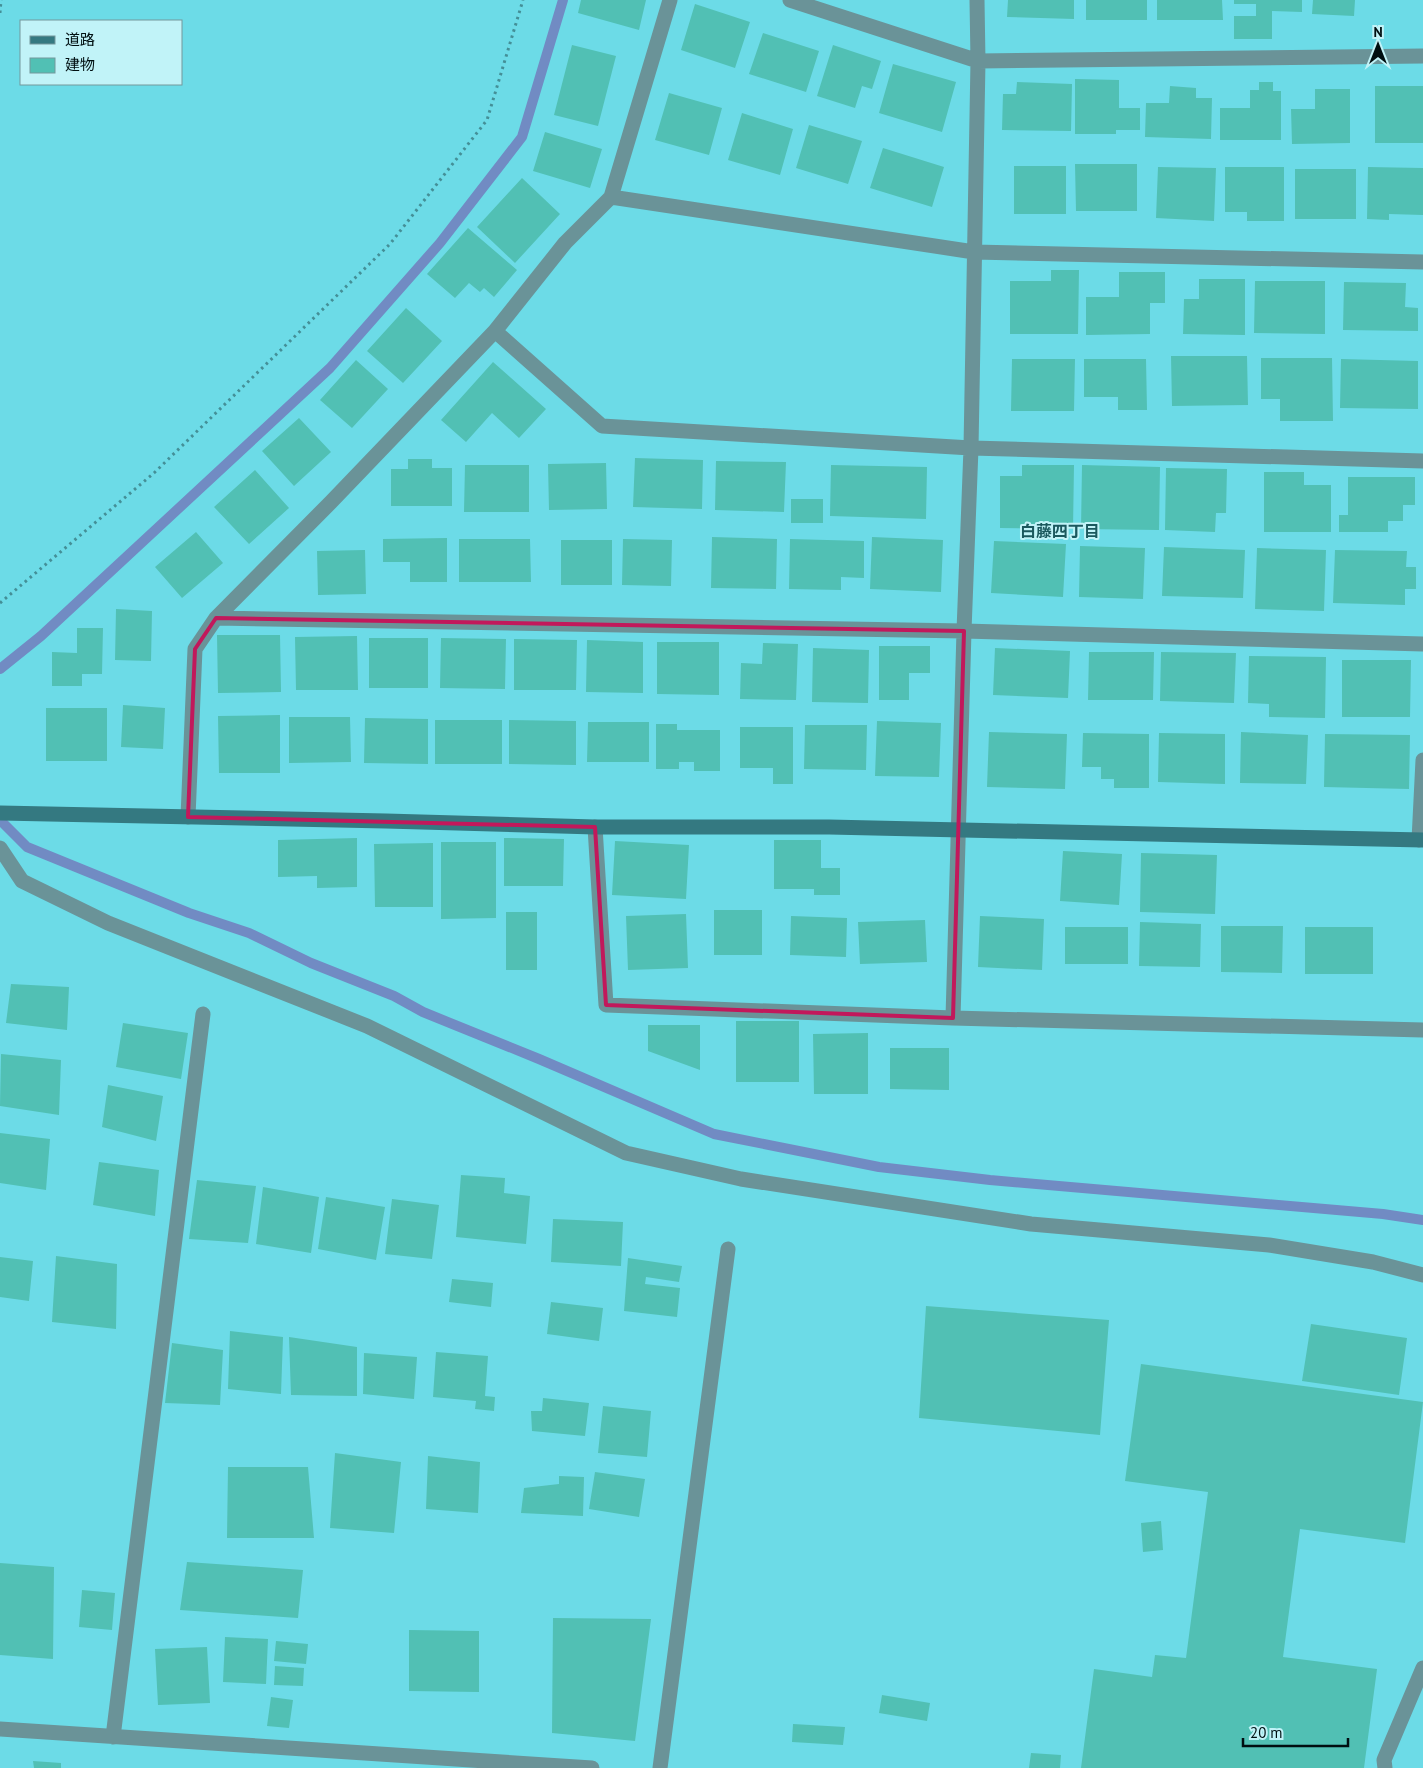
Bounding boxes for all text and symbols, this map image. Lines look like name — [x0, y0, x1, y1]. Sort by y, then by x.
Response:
legend — [20, 20, 182, 85]
north arrow — [1353, 20, 1403, 70]
text: N — [1373, 23, 1383, 41]
text: 道路 — [65, 30, 95, 49]
text: 建物 — [65, 55, 95, 74]
district label: 白藤四丁目 — [1020, 521, 1100, 541]
scale bar — [1243, 1716, 1348, 1748]
text: 20 m — [1250, 1723, 1283, 1742]

